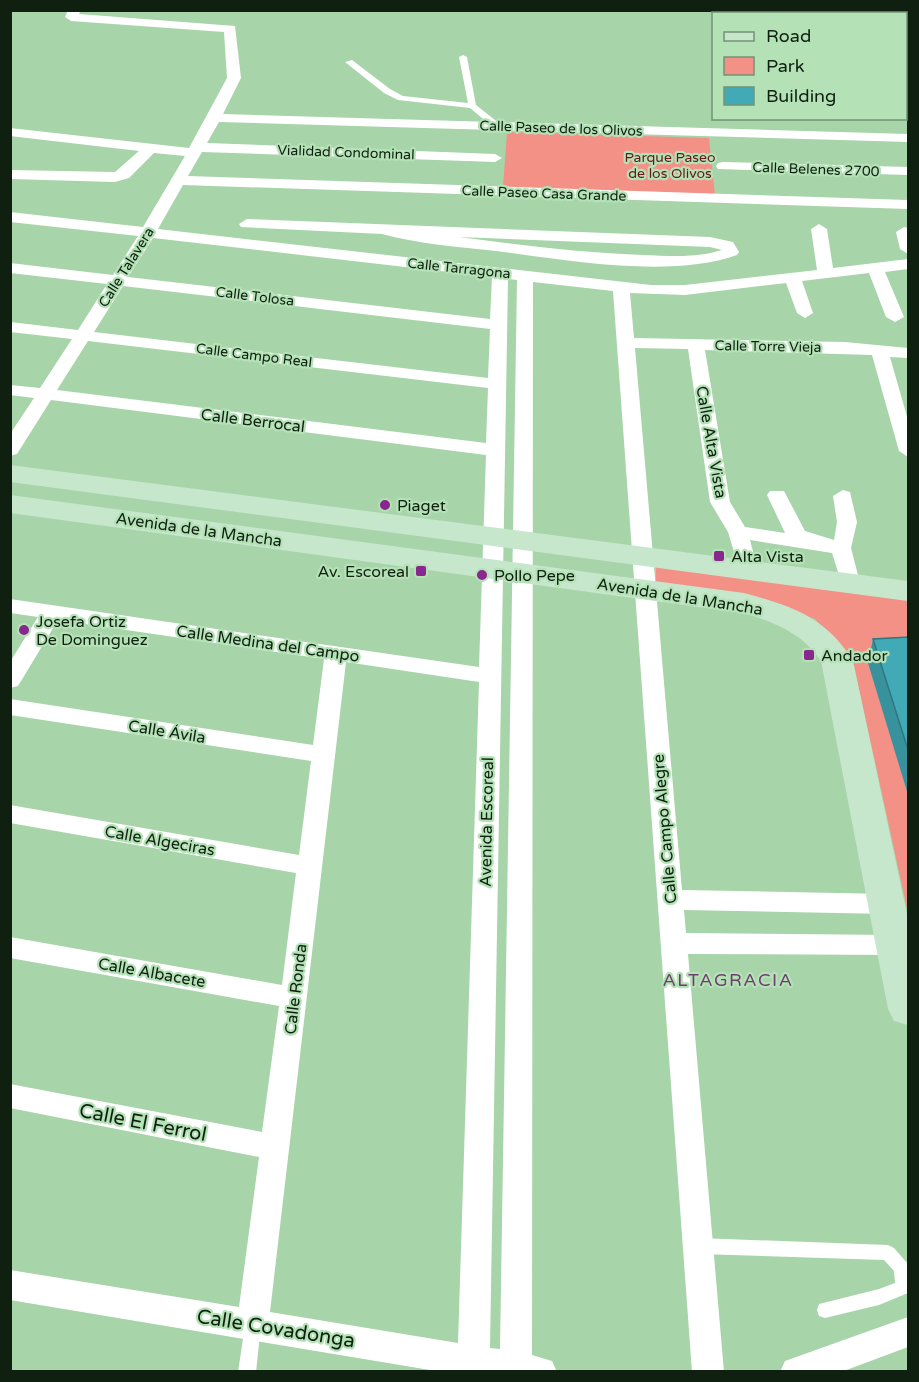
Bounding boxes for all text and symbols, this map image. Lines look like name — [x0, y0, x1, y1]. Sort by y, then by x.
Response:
legend — [712, 12, 907, 120]
text: Road — [766, 25, 811, 47]
text: Park — [766, 55, 805, 77]
text: Building — [766, 85, 836, 107]
street label: Calle Paseo de los Olivos — [479, 117, 643, 140]
street label: Vialidad Condominal — [277, 142, 415, 163]
park label: Parque Paseo de los Olivos — [624, 149, 716, 182]
street label: Calle Belenes 2700 — [752, 159, 880, 180]
street label: Calle Paseo Casa Grande — [461, 182, 627, 205]
street label: Calle Talavera — [95, 224, 158, 310]
street label: Calle Tarragona — [406, 255, 511, 282]
street label: Calle Tolosa — [215, 283, 295, 310]
street label: Calle Torre Vieja — [714, 337, 822, 356]
street label: Calle Campo Real — [195, 340, 313, 371]
street label: Calle Alta Vista — [691, 384, 731, 500]
street label: Calle Berrocal — [200, 405, 306, 437]
place label: Piaget — [397, 496, 446, 516]
marker: Piaget — [378, 498, 392, 512]
street label: Avenida de la Mancha — [114, 508, 283, 552]
place label: Alta Vista — [731, 547, 804, 567]
marker: Alta Vista — [712, 549, 726, 563]
place label: Av. Escoreal — [318, 562, 409, 582]
marker: Av. Escoreal — [414, 564, 428, 578]
place label: Pollo Pepe — [494, 566, 575, 586]
marker: Pollo Pepe — [475, 568, 489, 582]
street label: Avenida de la Mancha — [595, 574, 764, 620]
place label: Josefa Ortiz De Dominguez — [36, 612, 148, 650]
street label: Calle Medina del Campo — [175, 621, 361, 667]
marker: Josefa Ortiz De Dominguez — [17, 623, 31, 637]
place label: Andador — [821, 646, 888, 666]
marker: Andador — [802, 648, 816, 662]
street label: Calle Ávila — [127, 716, 207, 748]
street label: Calle Campo Alegre — [648, 753, 681, 905]
street label: Avenida Escoreal — [476, 757, 498, 887]
street label: Calle Algeciras — [103, 821, 217, 861]
street label: Calle Ronda — [281, 943, 311, 1036]
street label: Calle Albacete — [97, 954, 207, 992]
district label: ALTAGRACIA — [662, 969, 794, 991]
street label: Calle El Ferrol — [77, 1099, 209, 1147]
street label: Calle Covadonga — [195, 1305, 357, 1353]

